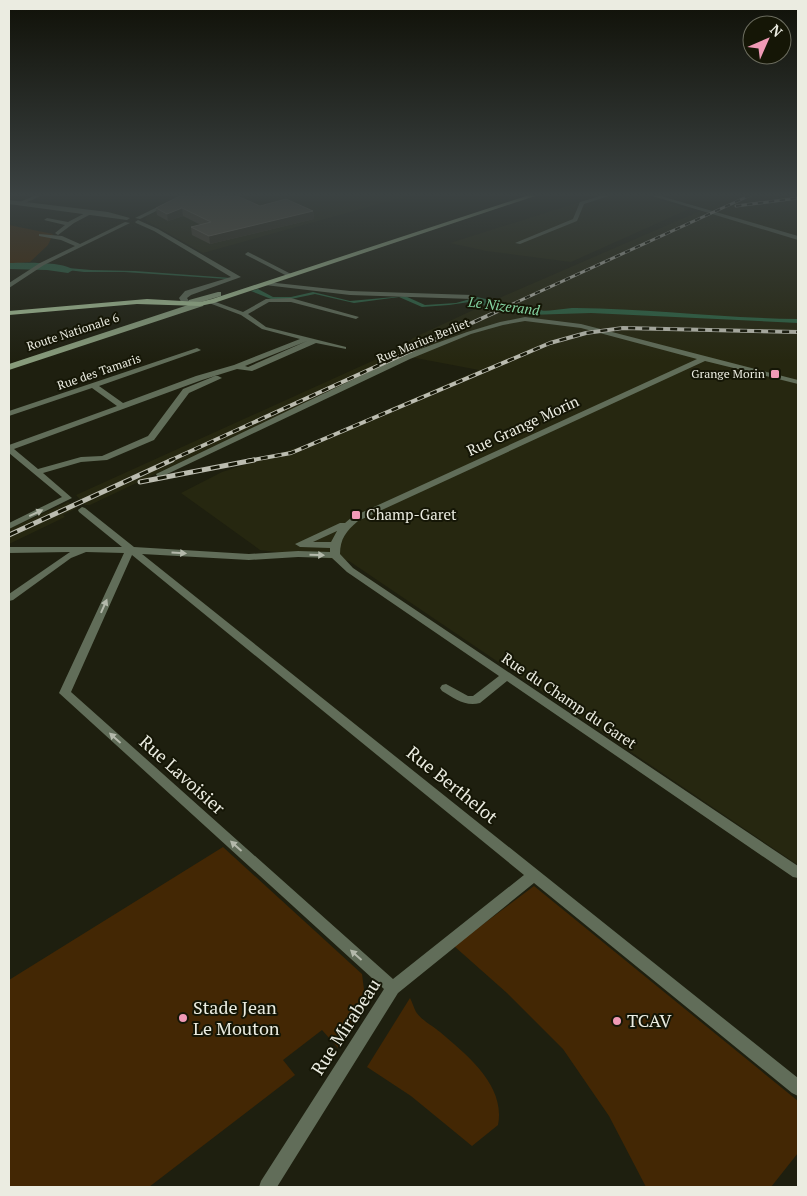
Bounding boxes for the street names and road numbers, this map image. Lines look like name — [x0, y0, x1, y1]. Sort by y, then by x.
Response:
street label: Route Nationale 6 — [25, 309, 121, 353]
street label: Rue Marius Berliet — [374, 315, 472, 366]
street label: Rue des Tamaris — [55, 350, 143, 393]
street label: Rue Grange Morin — [463, 390, 582, 460]
street label: Rue du Champ du Garet — [498, 648, 641, 753]
street label: Rue Lavoisier — [135, 729, 231, 819]
street label: Rue Berthelot — [402, 740, 503, 828]
street label: Rue Mirabeau — [305, 974, 385, 1079]

